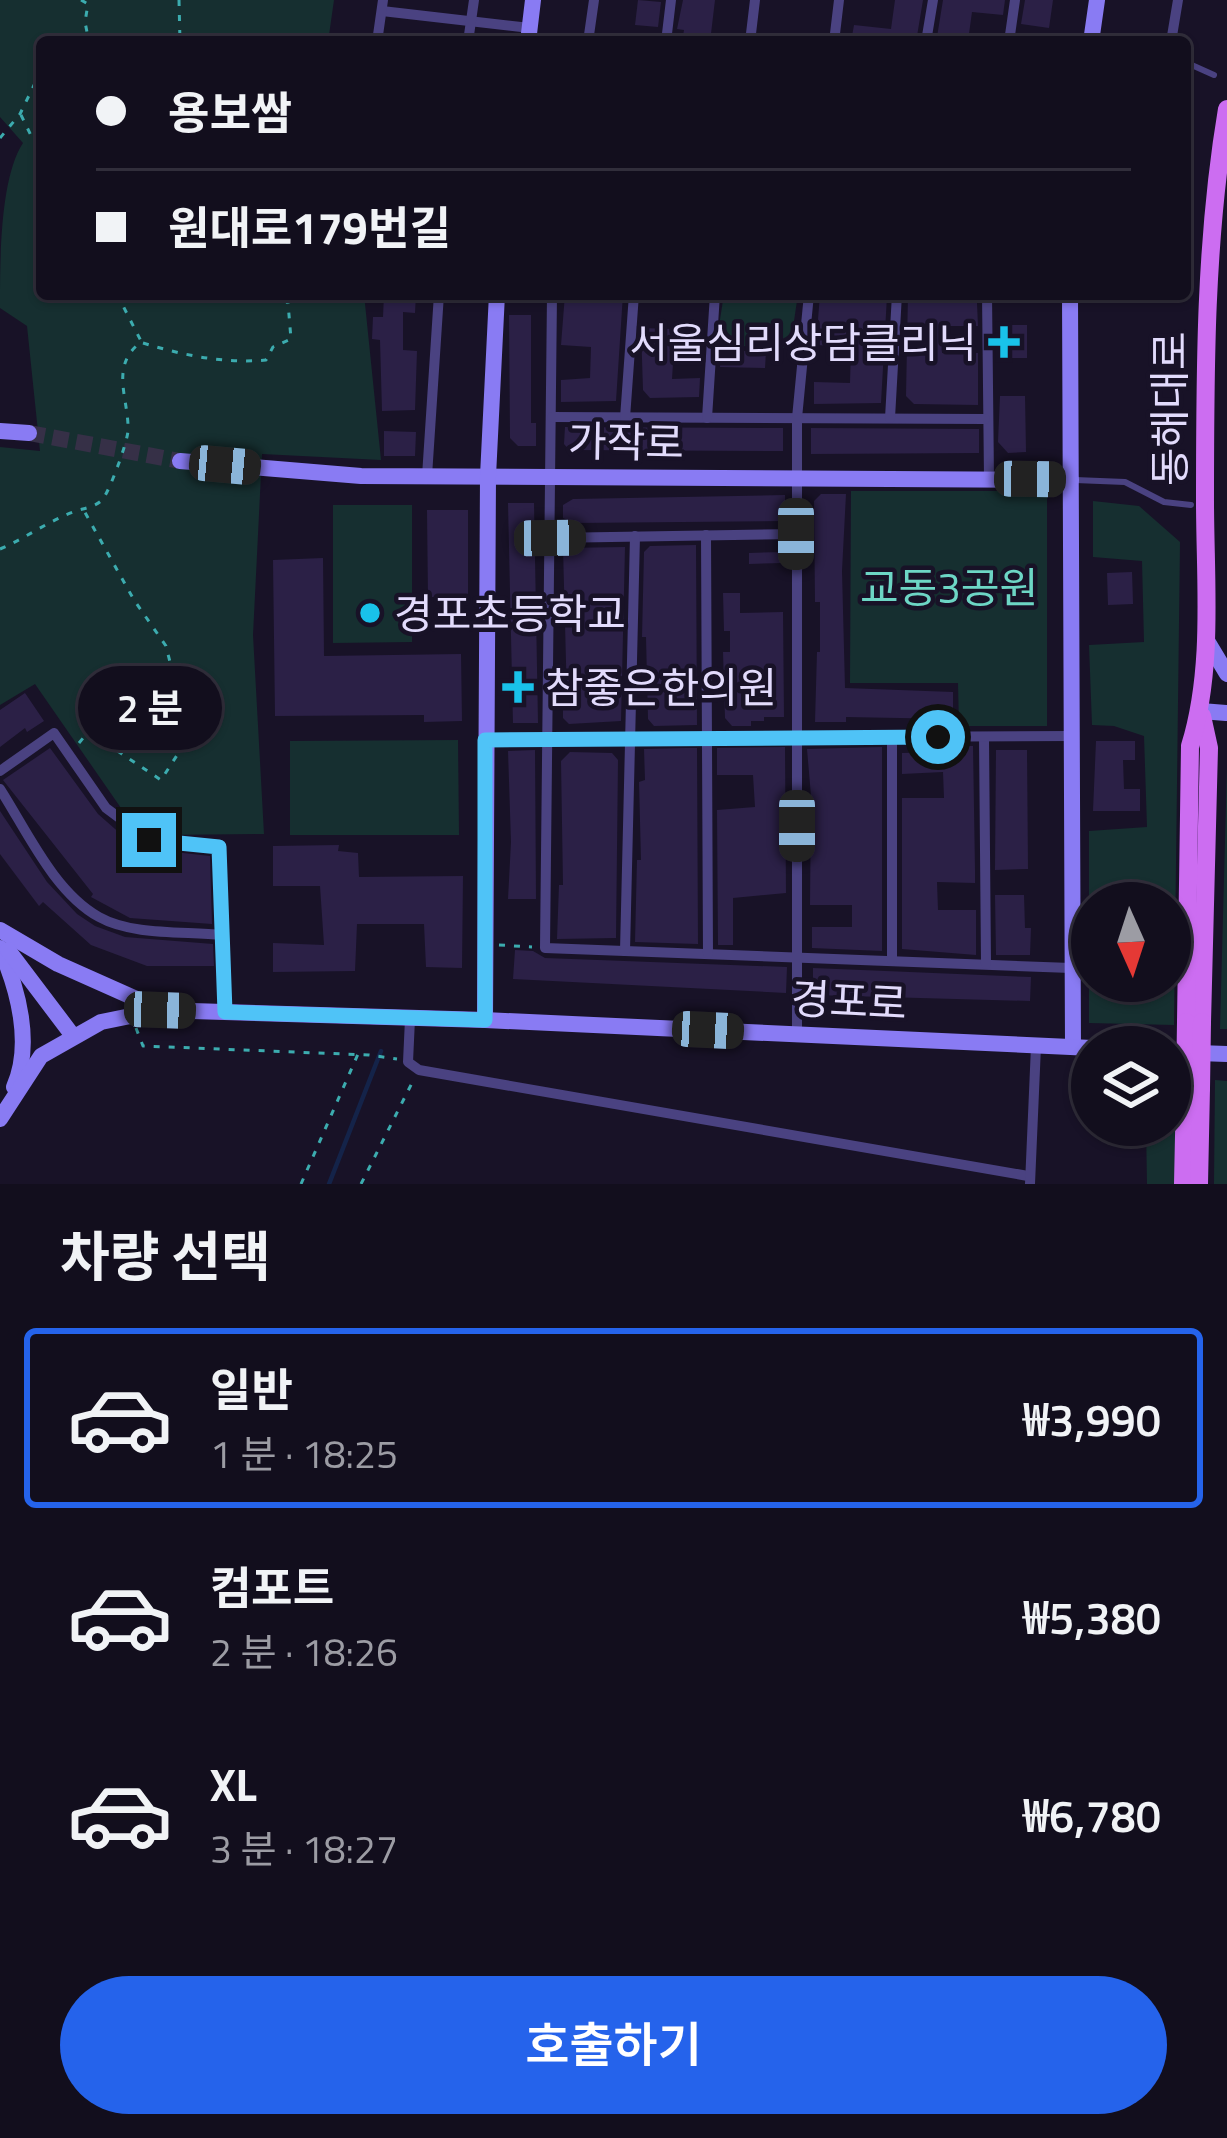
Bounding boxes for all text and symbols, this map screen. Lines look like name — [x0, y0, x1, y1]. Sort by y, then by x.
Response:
text: 용보쌈 — [168, 78, 292, 146]
text: 원대로179번길 — [168, 193, 451, 261]
place label: 서울심리상담클리닉 — [629, 310, 977, 374]
marker: 서울심리상담클리닉 — [988, 326, 1020, 358]
street label: 동해대로 — [1137, 332, 1201, 486]
street label: 가작로 — [567, 408, 685, 474]
car — [188, 444, 262, 486]
car — [994, 460, 1066, 498]
car — [778, 498, 814, 570]
car — [514, 519, 586, 557]
park label: 교동3공원 — [860, 555, 1038, 619]
place label: 경포초등학교 — [394, 581, 626, 645]
marker: 경포초등학교 — [357, 600, 383, 626]
place label: 참좋은한의원 — [545, 655, 777, 719]
callout: 2 분 — [77, 666, 221, 750]
marker: 참좋은한의원 — [502, 671, 534, 703]
text: 2 분 — [117, 678, 183, 737]
route start — [911, 710, 965, 764]
car — [779, 790, 815, 862]
route end — [122, 813, 176, 867]
north arrow — [1071, 882, 1191, 1002]
map controls — [1071, 882, 1191, 1146]
street label: 경포로 — [789, 965, 909, 1035]
car — [123, 991, 197, 1029]
car — [671, 1010, 745, 1050]
button: layers — [1071, 1026, 1191, 1146]
text: 차량 선택 — [60, 1215, 271, 1297]
text: 일반 — [210, 1355, 293, 1423]
icon: car — [66, 1364, 174, 1472]
text: ₩3,990 — [1023, 1385, 1161, 1453]
text: 1 분 · 18:25 — [210, 1424, 398, 1483]
text: 컴포트 — [210, 1553, 334, 1621]
icon: car — [66, 1562, 174, 1670]
text: ₩5,380 — [1023, 1583, 1161, 1651]
text: 2 분 · 18:26 — [210, 1622, 398, 1681]
text: XL — [210, 1750, 257, 1818]
icon: car — [66, 1760, 174, 1868]
text: ₩6,780 — [1023, 1781, 1161, 1849]
text: 3 분 · 18:27 — [210, 1819, 398, 1878]
button: 호출하기 — [60, 1976, 1167, 2114]

